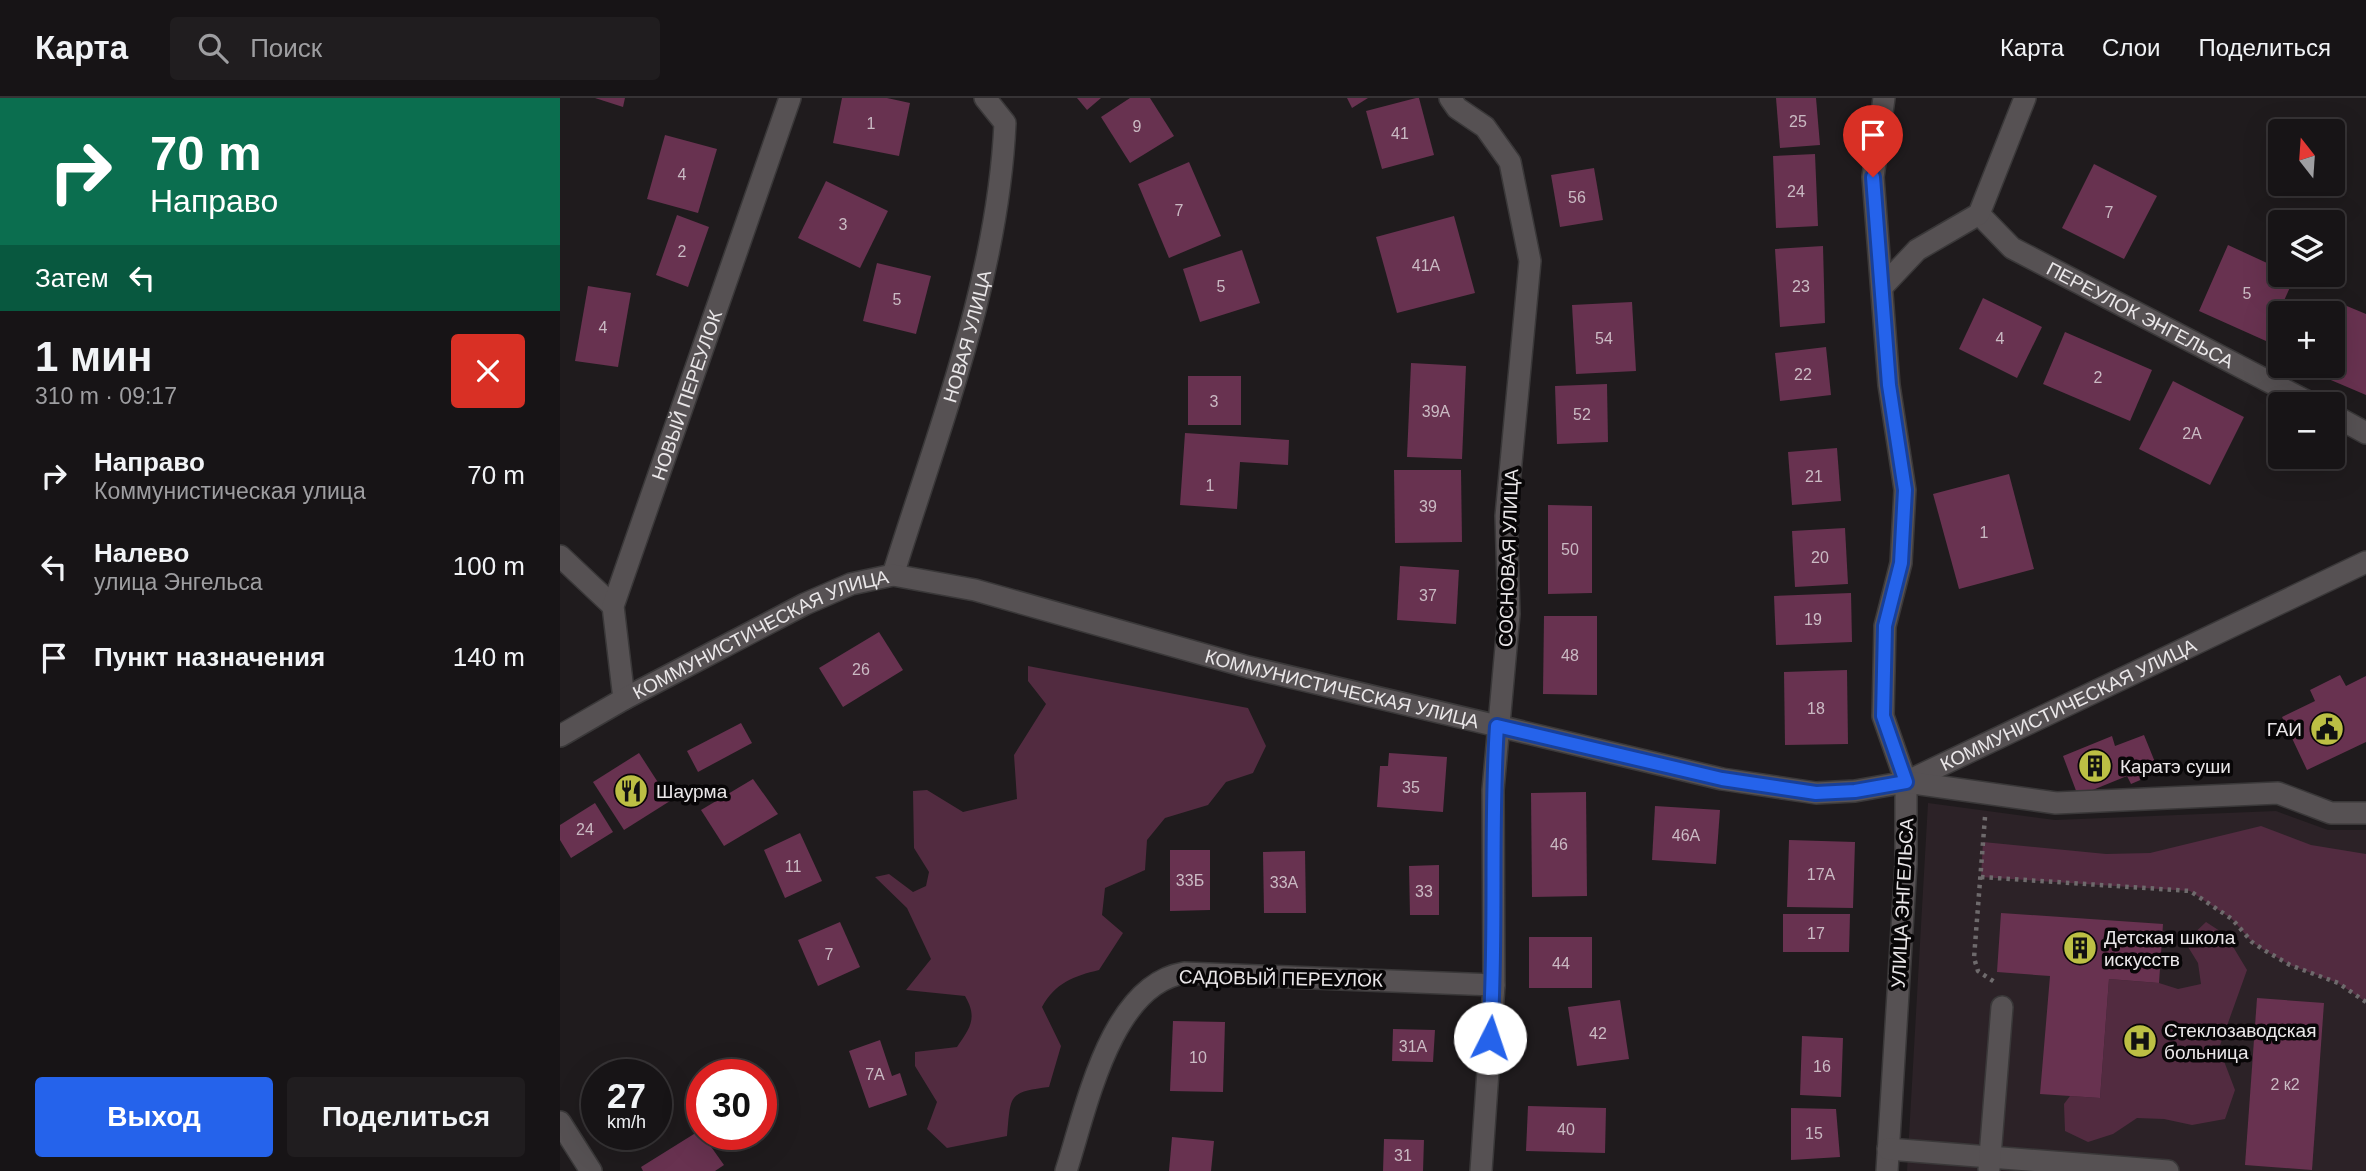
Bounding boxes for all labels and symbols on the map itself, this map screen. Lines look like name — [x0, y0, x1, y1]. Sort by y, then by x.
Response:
pin — [1843, 105, 1903, 177]
house number: 25 — [1789, 113, 1807, 130]
house number: 1 — [867, 115, 876, 132]
house number: 9 — [1133, 118, 1142, 135]
north arrow — [2268, 119, 2345, 196]
house number: 41 — [1391, 125, 1409, 142]
house number: 4 — [678, 166, 687, 183]
house number: 24 — [1787, 183, 1805, 200]
house number: 56 — [1568, 189, 1586, 206]
house number: 7 — [1175, 202, 1184, 219]
house number: 7 — [2105, 204, 2114, 221]
house number: 3 — [839, 216, 848, 233]
house number: 2 — [678, 243, 687, 260]
house number: 41А — [1412, 257, 1441, 274]
street label: ПЕРЕУЛОК ЭНГЕЛЬСА — [2043, 258, 2237, 373]
street label: НОВАЯ УЛИЦА — [939, 268, 995, 405]
house number: 5 — [1217, 278, 1226, 295]
house number: 23 — [1792, 278, 1810, 295]
house number: 5 — [2243, 285, 2252, 302]
house number: 5 — [893, 291, 902, 308]
street label: НОВЫЙ ПЕРЕУЛОК — [648, 308, 726, 483]
house number: 4 — [599, 319, 608, 336]
house number: 54 — [1595, 330, 1613, 347]
house number: 4 — [1996, 330, 2005, 347]
house number: 22 — [1794, 366, 1812, 383]
house number: 2 — [2094, 369, 2103, 386]
house number: 3 — [1210, 393, 1219, 410]
house number: 39А — [1422, 403, 1451, 420]
house number: 52 — [1573, 406, 1591, 423]
house number: 2А — [2182, 425, 2202, 442]
street label: СОСНОВАЯ УЛИЦА — [1495, 468, 1522, 647]
house number: 21 — [1805, 468, 1823, 485]
house number: 1 — [1206, 477, 1215, 494]
house number: 39 — [1419, 498, 1437, 515]
house number: 1 — [1980, 524, 1989, 541]
house number: 50 — [1561, 541, 1579, 558]
house number: 20 — [1811, 549, 1829, 566]
street label: КОММУНИСТИЧЕСКАЯ УЛИЦА — [629, 566, 891, 703]
house number: 37 — [1419, 587, 1437, 604]
house number: 19 — [1804, 611, 1822, 628]
street label: КОММУНИСТИЧЕСКАЯ УЛИЦА — [1937, 635, 2200, 775]
street label: КОММУНИСТИЧЕСКАЯ УЛИЦА — [1203, 645, 1481, 732]
house number: 48 — [1561, 647, 1579, 664]
house number: 26 — [852, 661, 870, 678]
house number: 18 — [1807, 700, 1825, 717]
public building icon: ГАИ — [2308, 710, 2346, 748]
place label: ГАИ — [2267, 719, 2302, 740]
building icon: Каратэ суши — [2076, 747, 2114, 785]
place label: Каратэ суши — [2120, 756, 2231, 777]
restaurant icon: Шаурма — [612, 772, 650, 810]
house number: 35 — [1402, 779, 1420, 796]
place label: Шаурма — [656, 781, 728, 802]
street label: УЛИЦА ЭНГЕЛЬСА — [1888, 817, 1917, 989]
house number: 24 — [576, 821, 594, 838]
house number: 46А — [1672, 827, 1701, 844]
house number: 46 — [1550, 836, 1568, 853]
house number: 11 — [785, 858, 801, 875]
house number: 17А — [1807, 866, 1836, 883]
house number: 33Б — [1176, 872, 1204, 889]
house number: 33А — [1270, 874, 1299, 891]
house number: 33 — [1415, 883, 1433, 900]
house number: 17 — [1807, 925, 1825, 942]
place label: Детская школа искусств — [2104, 927, 2236, 970]
building icon: Детская школа искусств — [2061, 929, 2099, 967]
house number: 7 — [825, 946, 834, 963]
house number: 44 — [1552, 955, 1570, 972]
street label: САДОВЫЙ ПЕРЕУЛОК — [1179, 966, 1383, 991]
position arrow — [1453, 1001, 1527, 1075]
place label: Стеклозаводская больница — [2164, 1020, 2316, 1063]
hospital icon: Стеклозаводская больница — [2121, 1022, 2159, 1060]
house number: 42 — [1589, 1025, 1607, 1042]
house number: 31А — [1399, 1038, 1428, 1055]
house number: 10 — [1189, 1049, 1207, 1066]
house number: 16 — [1813, 1058, 1831, 1075]
speed limit sign: 30 — [686, 1059, 777, 1150]
house number: 7А — [865, 1066, 885, 1083]
house number: 2 к2 — [2270, 1076, 2300, 1093]
house number: 40 — [1557, 1121, 1575, 1138]
house number: 15 — [1805, 1125, 1823, 1142]
house number: 31 — [1394, 1147, 1412, 1164]

